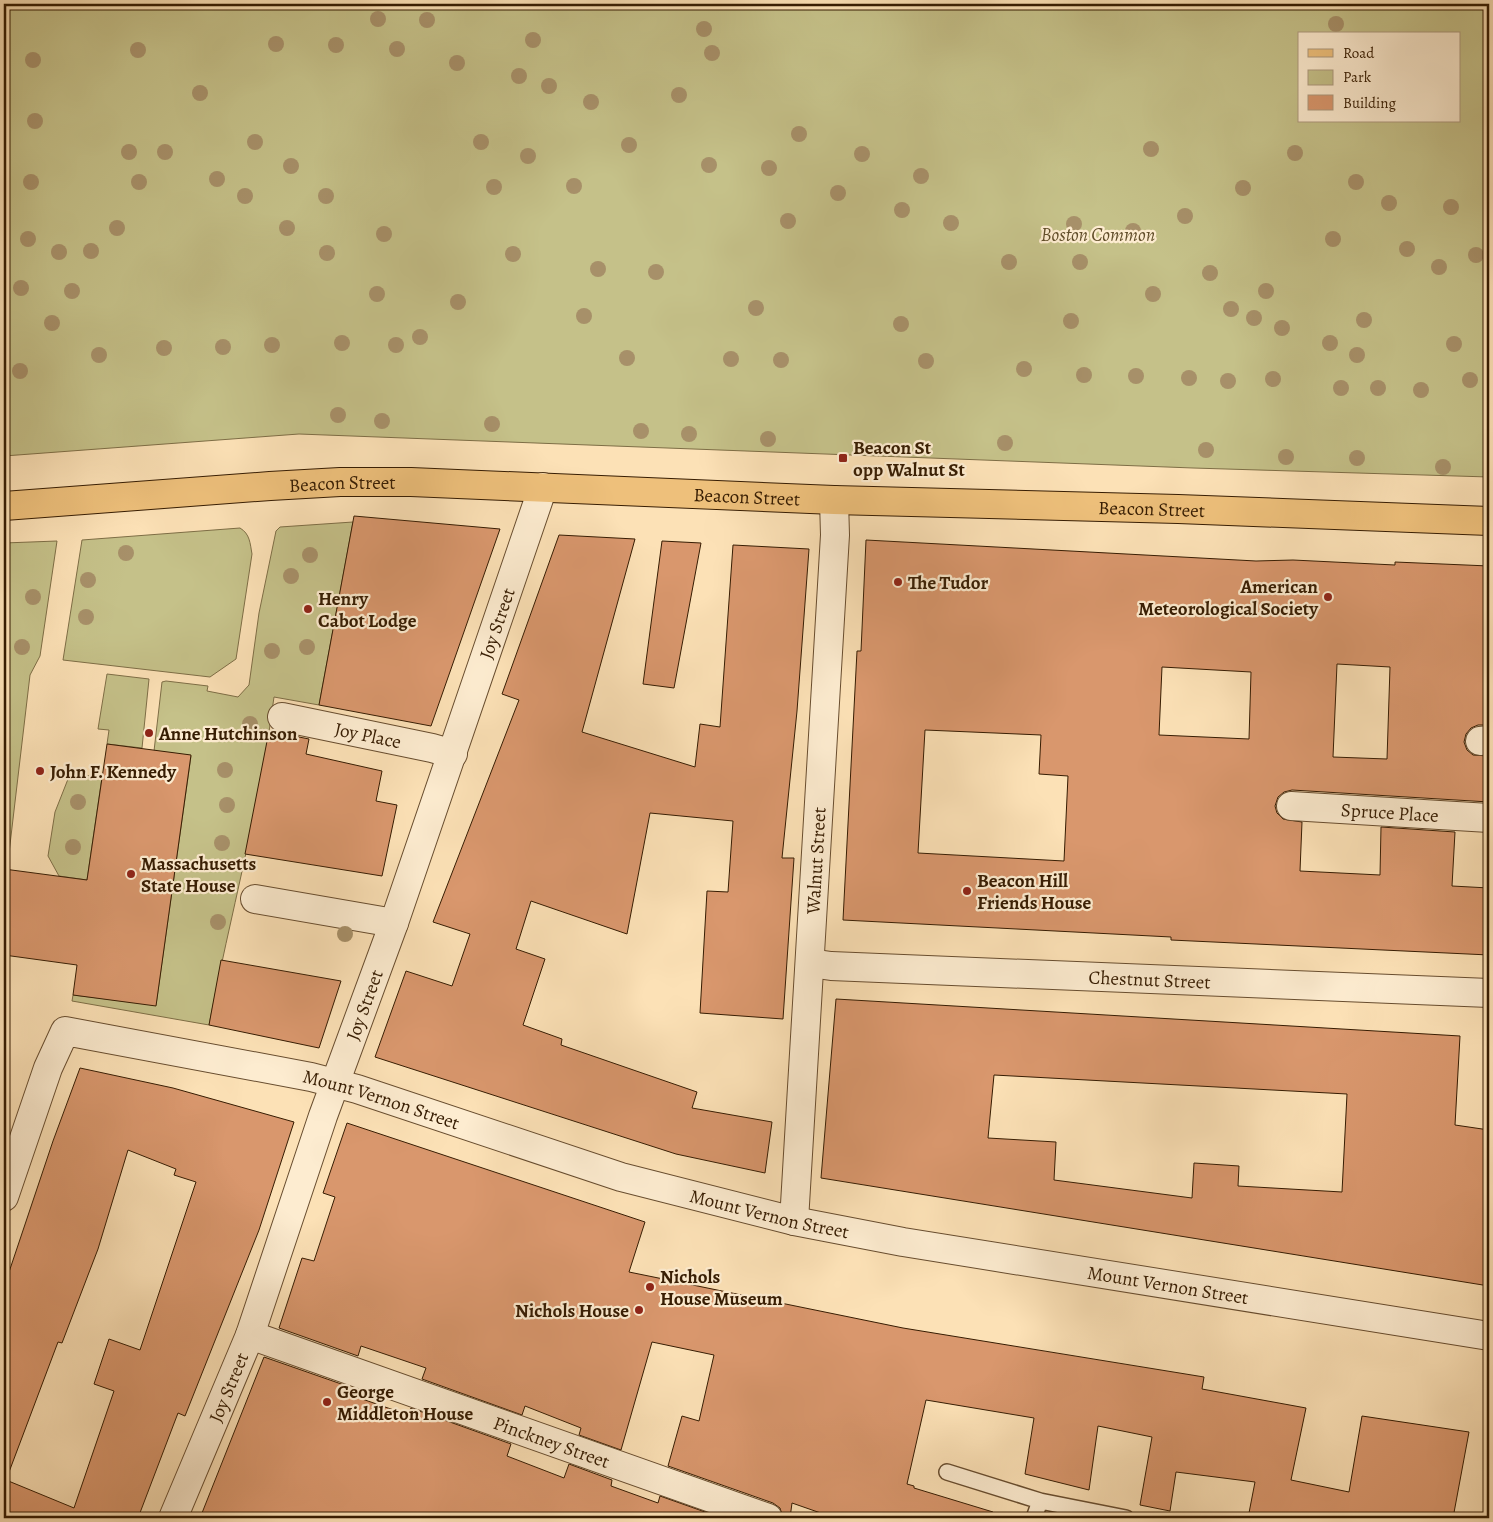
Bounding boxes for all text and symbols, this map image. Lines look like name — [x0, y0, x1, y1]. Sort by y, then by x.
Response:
legend — [1298, 32, 1460, 122]
text: Road — [1343, 43, 1375, 63]
text: Park — [1343, 67, 1372, 87]
text: Building — [1343, 93, 1396, 113]
park label: Boston Common — [1041, 222, 1155, 248]
place label: Beacon St opp Walnut St — [853, 435, 966, 483]
marker: Beacon St opp Walnut St — [837, 452, 849, 464]
street label: Beacon Street — [288, 470, 396, 499]
street label: Beacon Street — [693, 482, 801, 513]
street label: Beacon Street — [1098, 495, 1205, 524]
place label: The Tudor — [908, 570, 989, 596]
place label: American Meteorological Society — [1138, 574, 1319, 622]
marker: The Tudor — [892, 576, 904, 588]
street label: Joy Street — [473, 584, 522, 662]
place label: Henry Cabot Lodge — [318, 586, 417, 634]
marker: American Meteorological Society — [1322, 591, 1334, 603]
marker: Henry Cabot Lodge — [302, 603, 314, 615]
street label: Joy Place — [332, 716, 403, 755]
place label: Anne Hutchinson — [158, 721, 298, 747]
marker: Anne Hutchinson — [143, 727, 155, 739]
place label: John F. Kennedy — [50, 759, 177, 785]
marker: John F. Kennedy — [34, 765, 46, 777]
street label: Spruce Place — [1340, 797, 1439, 829]
street label: Walnut Street — [800, 806, 833, 916]
place label: Massachusetts State House — [141, 851, 257, 899]
marker: Massachusetts State House — [125, 868, 137, 880]
place label: Beacon Hill Friends House — [977, 868, 1092, 916]
marker: Beacon Hill Friends House — [961, 885, 973, 897]
street label: Chestnut Street — [1088, 965, 1211, 996]
street label: Joy Street — [340, 966, 390, 1044]
street label: Mount Vernon Street — [300, 1063, 463, 1136]
street label: Mount Vernon Street — [687, 1183, 851, 1245]
street label: Mount Vernon Street — [1085, 1260, 1250, 1311]
place label: Nichols House Museum — [660, 1264, 783, 1312]
marker: Nichols House Museum — [644, 1281, 656, 1293]
place label: Nichols House — [515, 1298, 629, 1324]
marker: Nichols House — [633, 1304, 645, 1316]
street label: Joy Street — [203, 1349, 255, 1426]
place label: George Middleton House — [337, 1379, 473, 1427]
marker: George Middleton House — [321, 1396, 333, 1408]
street label: Pinckney Street — [490, 1410, 613, 1475]

